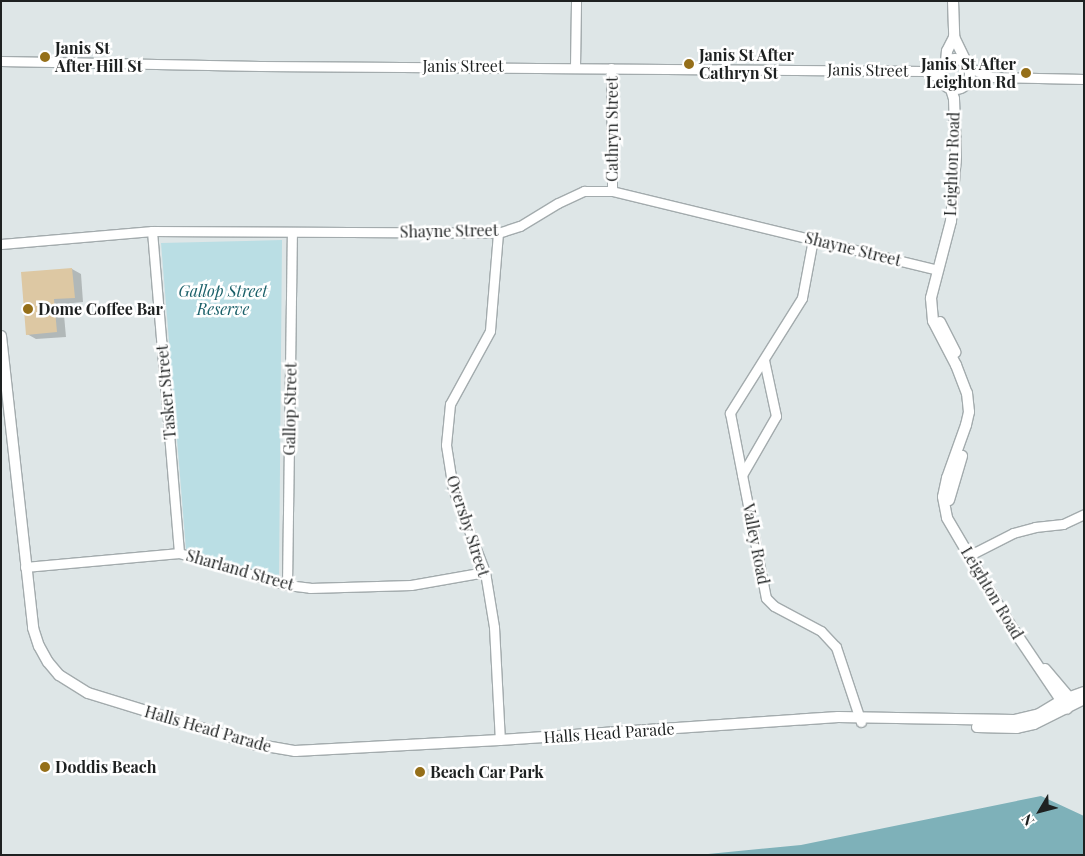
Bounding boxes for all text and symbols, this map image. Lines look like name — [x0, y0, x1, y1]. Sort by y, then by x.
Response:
place label: Janis St After Hill St — [55, 38, 143, 76]
place label: Janis St After Cathryn St — [699, 45, 795, 83]
marker: Janis St After Hill St — [39, 51, 51, 63]
place label: Janis St After Leighton Rd — [920, 54, 1016, 92]
street label: Janis Street — [422, 56, 504, 76]
marker: Janis St After Cathryn St — [683, 58, 695, 70]
street label: Janis Street — [827, 60, 909, 80]
marker: Janis St After Leighton Rd — [1020, 67, 1032, 79]
street label: Cathryn Street — [602, 76, 622, 182]
street label: Leighton Road — [941, 111, 963, 217]
street label: Shayne Street — [400, 221, 498, 241]
street label: Shayne Street — [803, 228, 903, 270]
park label: Gallop Street Reserve — [178, 281, 268, 319]
place label: Dome Coffee Bar — [38, 299, 163, 319]
marker: Dome Coffee Bar — [22, 303, 34, 315]
street label: Tasker Street — [152, 344, 180, 440]
street label: Gallop Street — [280, 362, 300, 456]
street label: Oversby Street — [443, 473, 493, 579]
street label: Valley Road — [739, 502, 773, 586]
street label: Leighton Road — [957, 543, 1027, 643]
street label: Sharland Street — [184, 545, 296, 595]
street label: Halls Head Parade — [142, 702, 274, 756]
street label: Halls Head Parade — [543, 719, 675, 747]
place label: Doddis Beach — [55, 757, 157, 777]
marker: Doddis Beach — [39, 761, 51, 773]
place label: Beach Car Park — [430, 762, 544, 782]
marker: Beach Car Park — [414, 766, 426, 778]
north arrow — [1015, 786, 1065, 836]
text: N — [1017, 811, 1038, 830]

